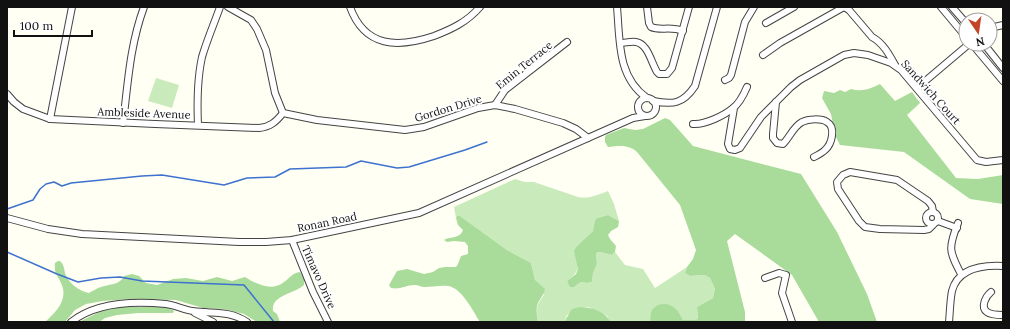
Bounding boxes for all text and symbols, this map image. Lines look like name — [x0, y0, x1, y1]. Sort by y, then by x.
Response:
scale bar — [14, 12, 92, 38]
north arrow — [958, 12, 998, 52]
text: 100 m — [20, 18, 53, 33]
text: N — [974, 34, 986, 50]
street label: Emin Terrace — [493, 38, 555, 92]
street label: Sandwich Court — [898, 57, 964, 128]
street label: Gordon Drive — [413, 91, 483, 125]
street label: Ambleside Avenue — [96, 104, 191, 122]
street label: Ronan Road — [296, 209, 359, 235]
street label: Timavo Drive — [299, 243, 339, 311]

